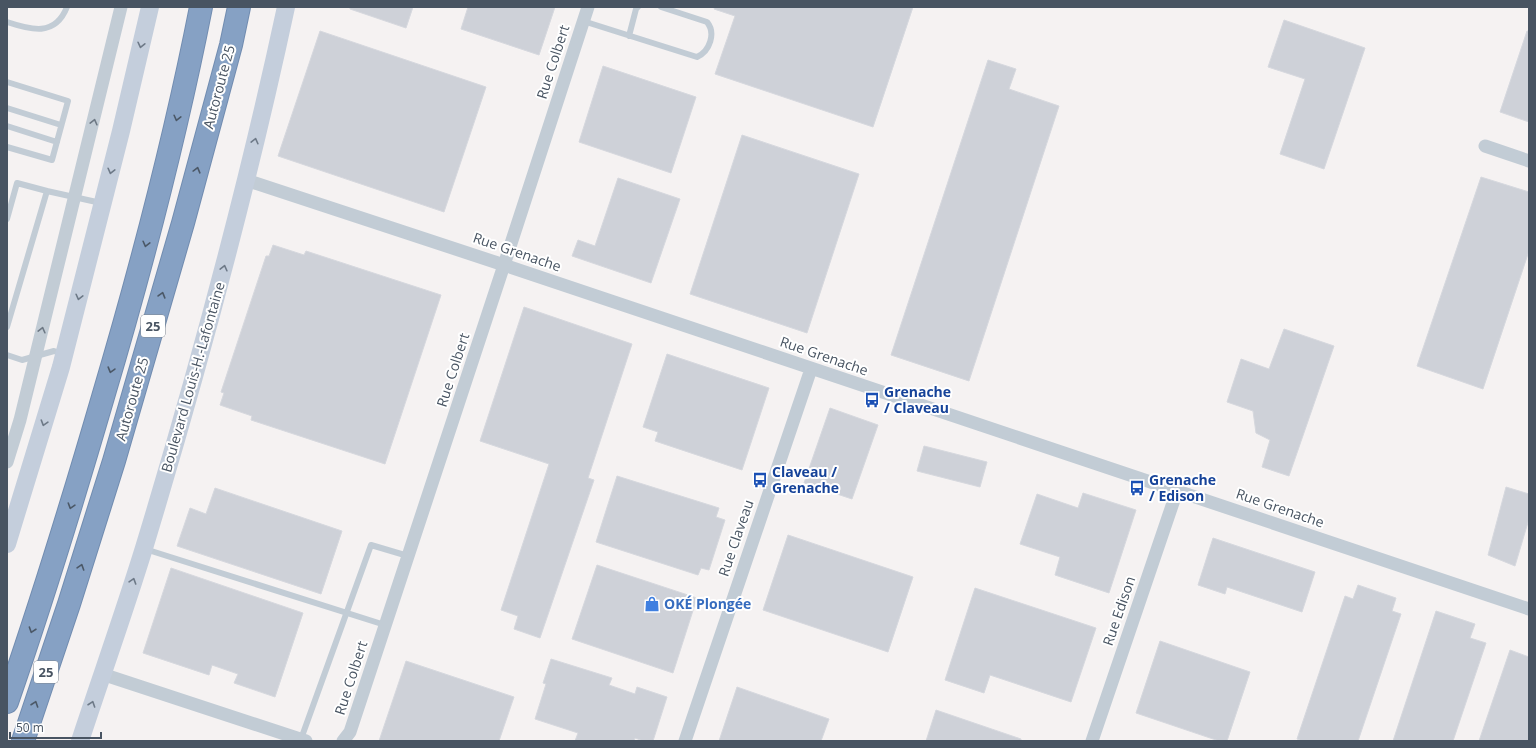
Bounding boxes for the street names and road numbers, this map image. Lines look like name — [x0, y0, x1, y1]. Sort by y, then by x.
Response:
street label: Rue Colbert — [532, 22, 573, 101]
street label: Autoroute 25 — [198, 43, 239, 131]
street label: Rue Grenache — [471, 228, 564, 276]
street label: Boulevard Louis-H.-Lafontaine — [156, 279, 229, 474]
road number: 25 — [141, 315, 165, 337]
street label: Rue Colbert — [432, 330, 473, 409]
street label: Rue Grenache — [778, 332, 871, 380]
street label: Autoroute 25 — [111, 355, 153, 443]
street label: Rue Grenache — [1234, 484, 1327, 532]
street label: Rue Claveau — [714, 497, 758, 579]
street label: Rue Edison — [1098, 574, 1139, 648]
street label: Rue Colbert — [330, 638, 371, 717]
road number: 25 — [34, 661, 58, 683]

